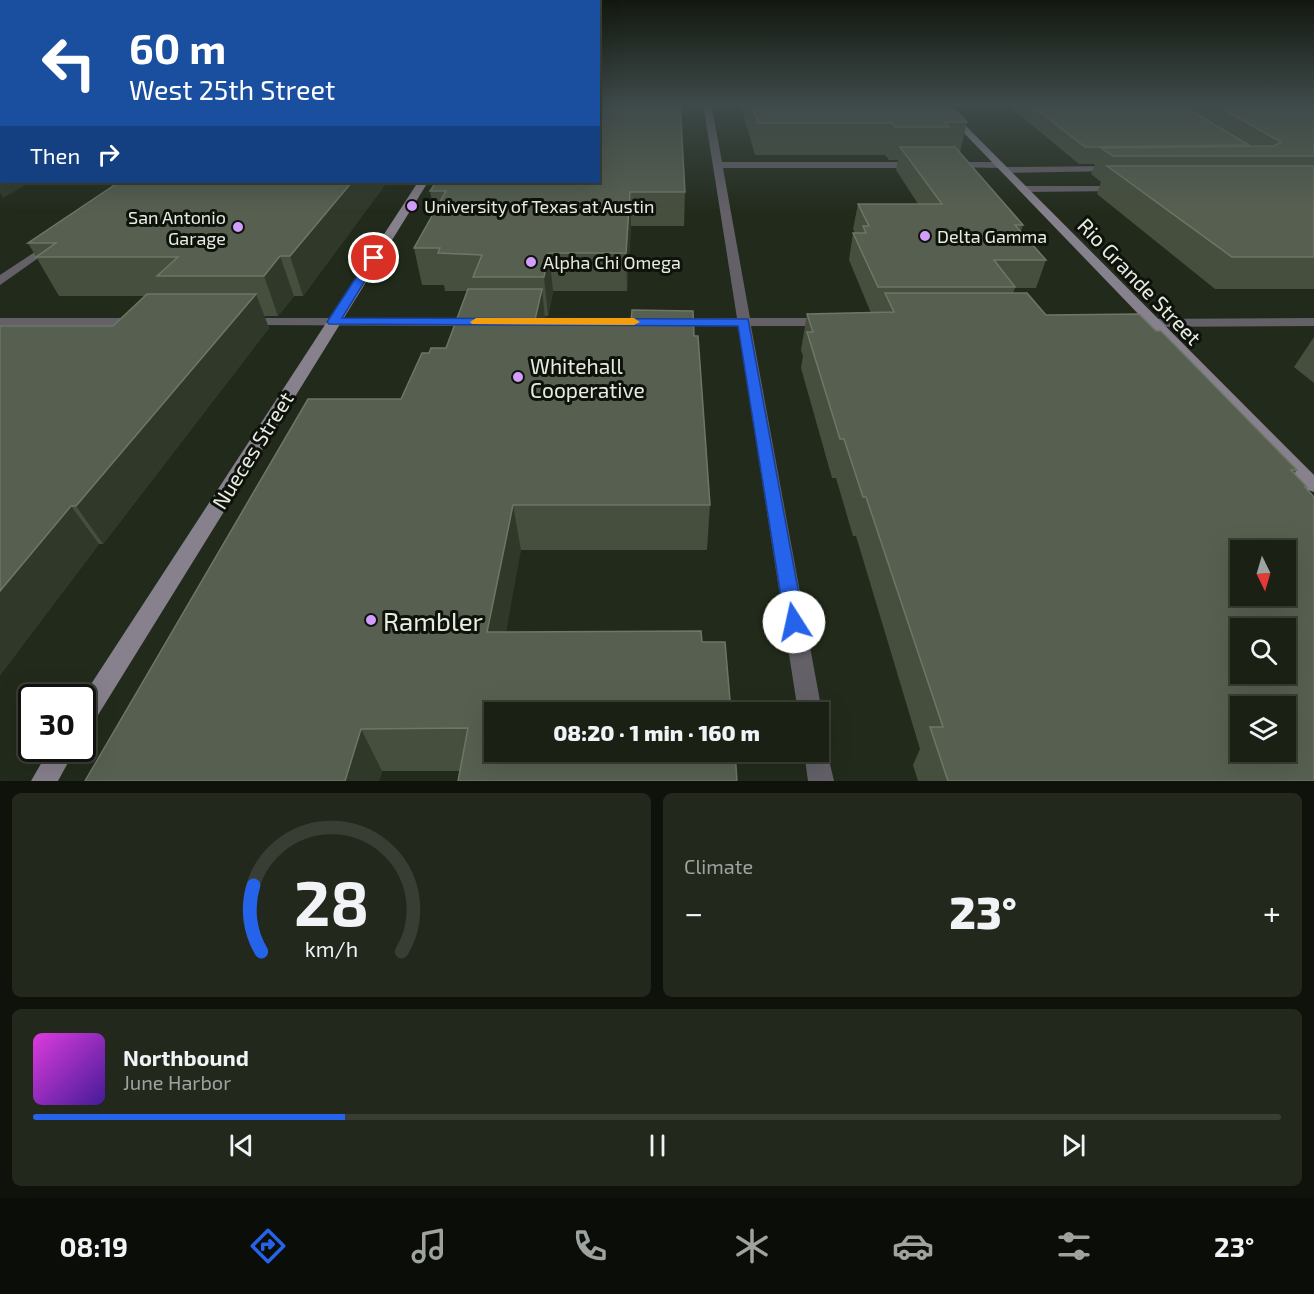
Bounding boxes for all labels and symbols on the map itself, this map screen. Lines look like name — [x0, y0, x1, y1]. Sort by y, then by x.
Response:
place label: University of Texas at Austin — [424, 195, 655, 217]
marker: University of Texas at Austin — [405, 199, 419, 213]
place label: San Antonio Garage — [128, 206, 226, 249]
street label: Rio Grande Street — [1073, 212, 1207, 350]
marker: San Antonio Garage — [231, 220, 245, 234]
place label: Delta Gamma — [937, 225, 1047, 247]
marker: Delta Gamma — [918, 229, 932, 243]
pin — [348, 232, 399, 283]
place label: Alpha Chi Omega — [543, 251, 681, 273]
marker: Alpha Chi Omega — [524, 255, 538, 269]
place label: Whitehall Cooperative — [530, 353, 645, 402]
marker: Whitehall Cooperative — [511, 370, 525, 384]
street label: Nueces Street — [206, 387, 298, 513]
north arrow — [1230, 540, 1296, 606]
position arrow — [762, 590, 826, 654]
place label: Rambler — [383, 605, 483, 636]
marker: Rambler — [364, 613, 378, 627]
speed limit sign: 30 — [18, 684, 96, 762]

